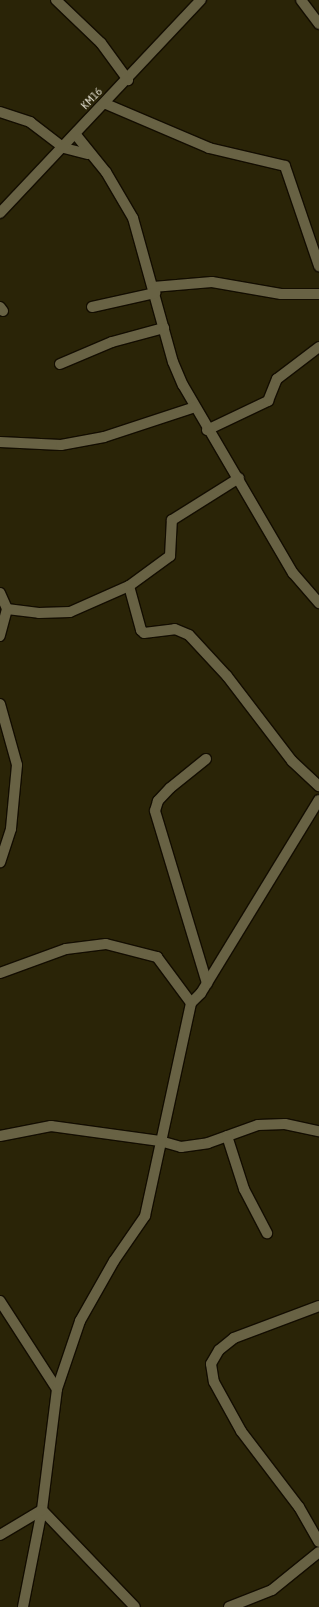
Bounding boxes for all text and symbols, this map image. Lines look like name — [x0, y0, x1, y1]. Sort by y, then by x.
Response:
street label: KM16 — [78, 85, 106, 113]

